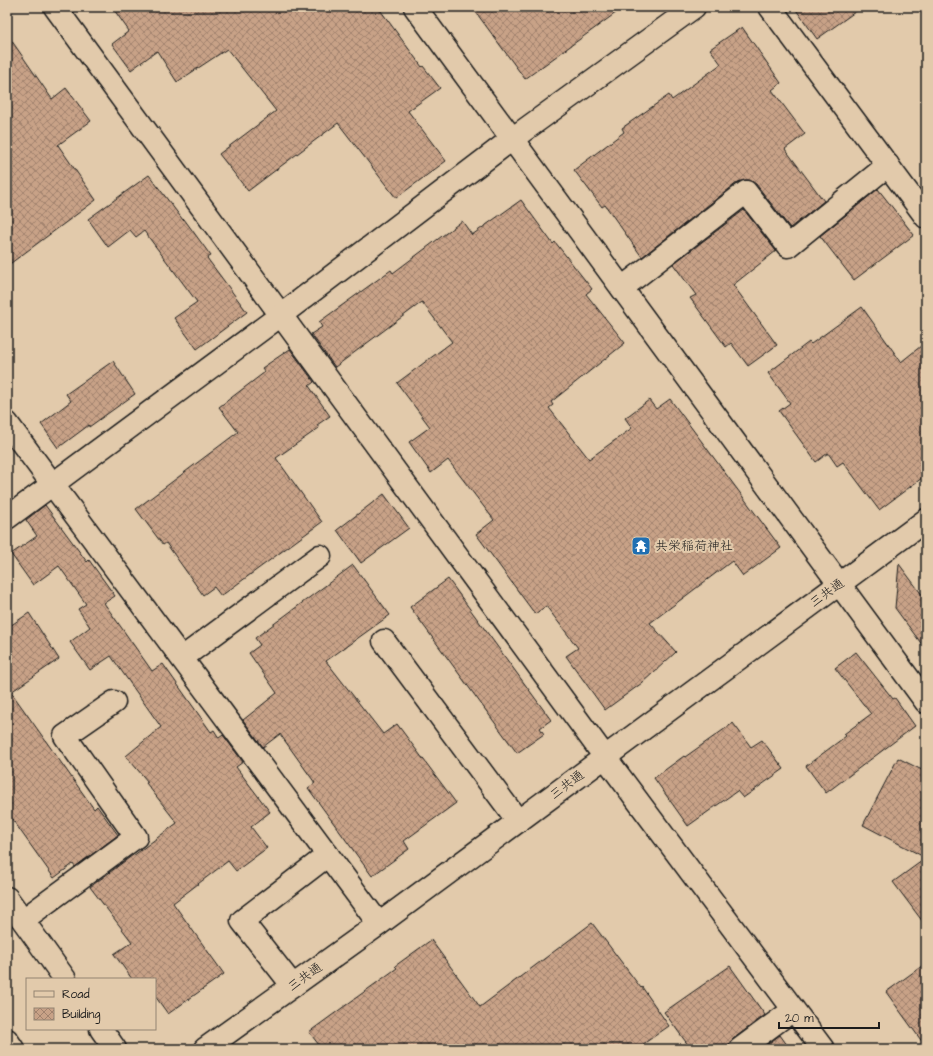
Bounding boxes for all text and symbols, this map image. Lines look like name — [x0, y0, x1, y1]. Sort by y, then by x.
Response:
temple icon: 共栄稲荷神社 — [630, 535, 652, 557]
place label: 共栄稲荷神社 — [655, 537, 733, 555]
street label: 三共通 — [806, 574, 848, 612]
street label: 三共通 — [546, 766, 588, 804]
street label: 三共通 — [284, 958, 326, 996]
legend — [26, 978, 156, 1030]
text: Road — [62, 986, 90, 1003]
scale bar — [779, 1004, 879, 1030]
text: Building — [62, 1006, 100, 1024]
text: 20 m — [785, 1010, 814, 1027]

